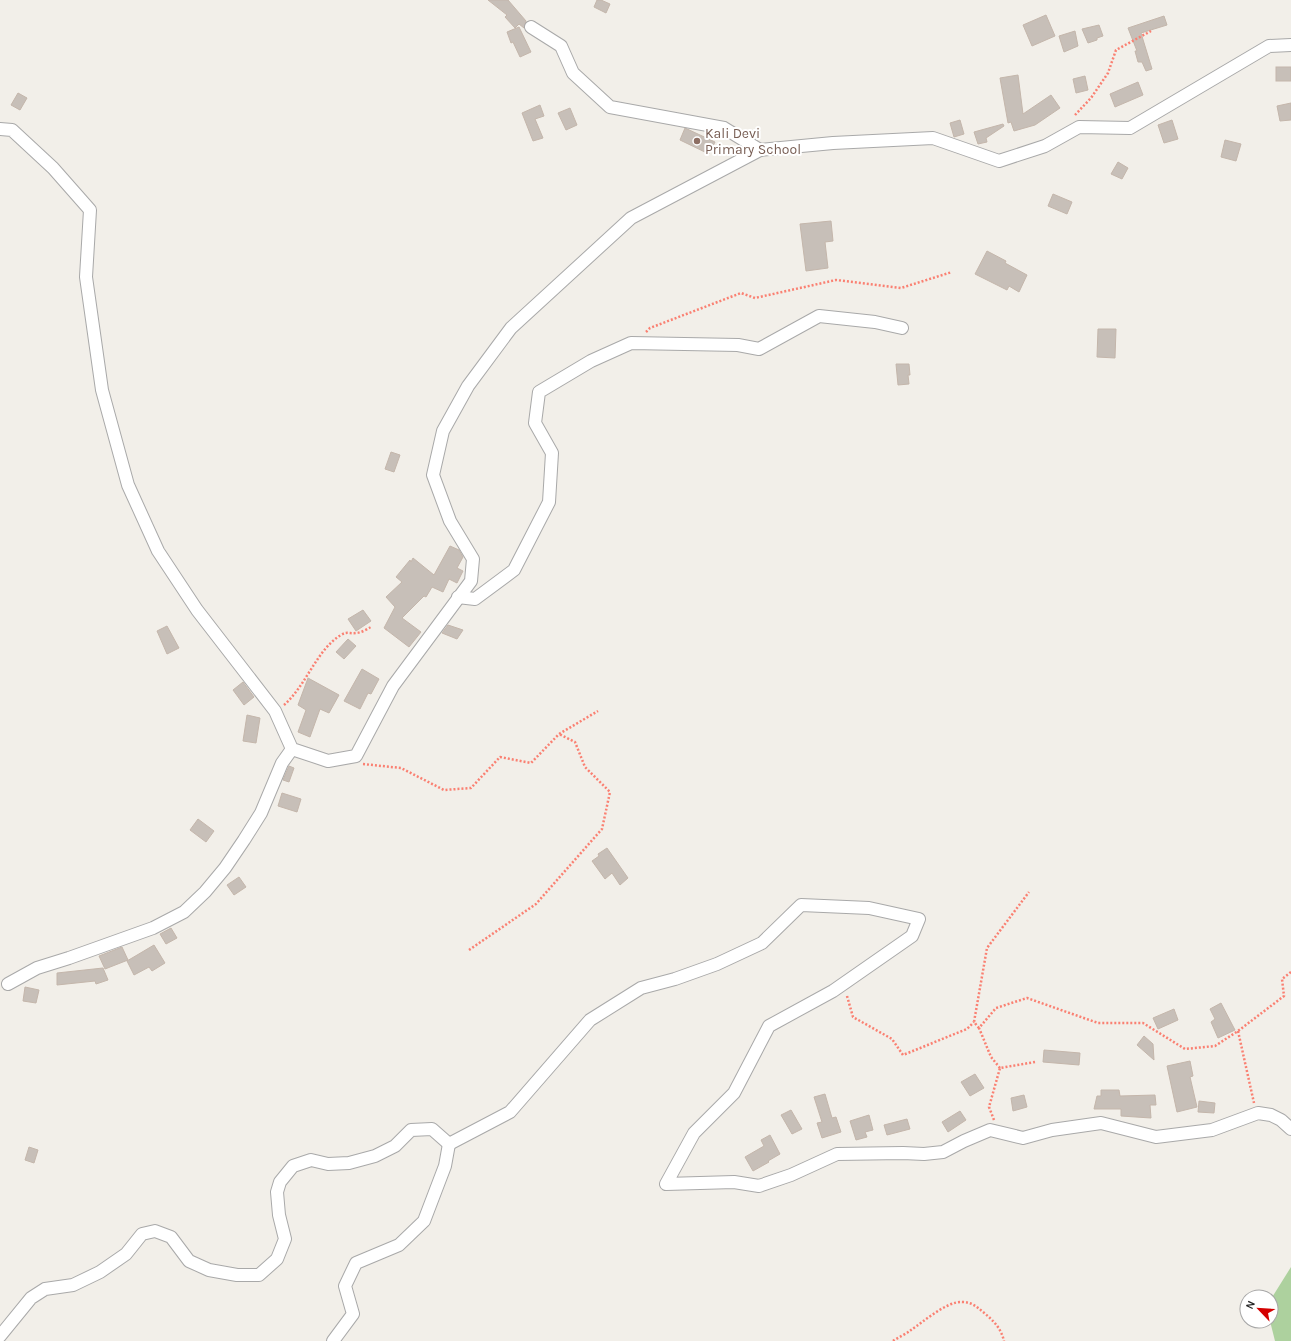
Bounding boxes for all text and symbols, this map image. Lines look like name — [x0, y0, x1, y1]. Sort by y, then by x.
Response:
place label: Kali Devi Primary School — [705, 125, 801, 158]
marker: Kali Devi Primary School — [692, 136, 702, 146]
north arrow — [1239, 1289, 1279, 1329]
text: N — [1243, 1299, 1258, 1311]

